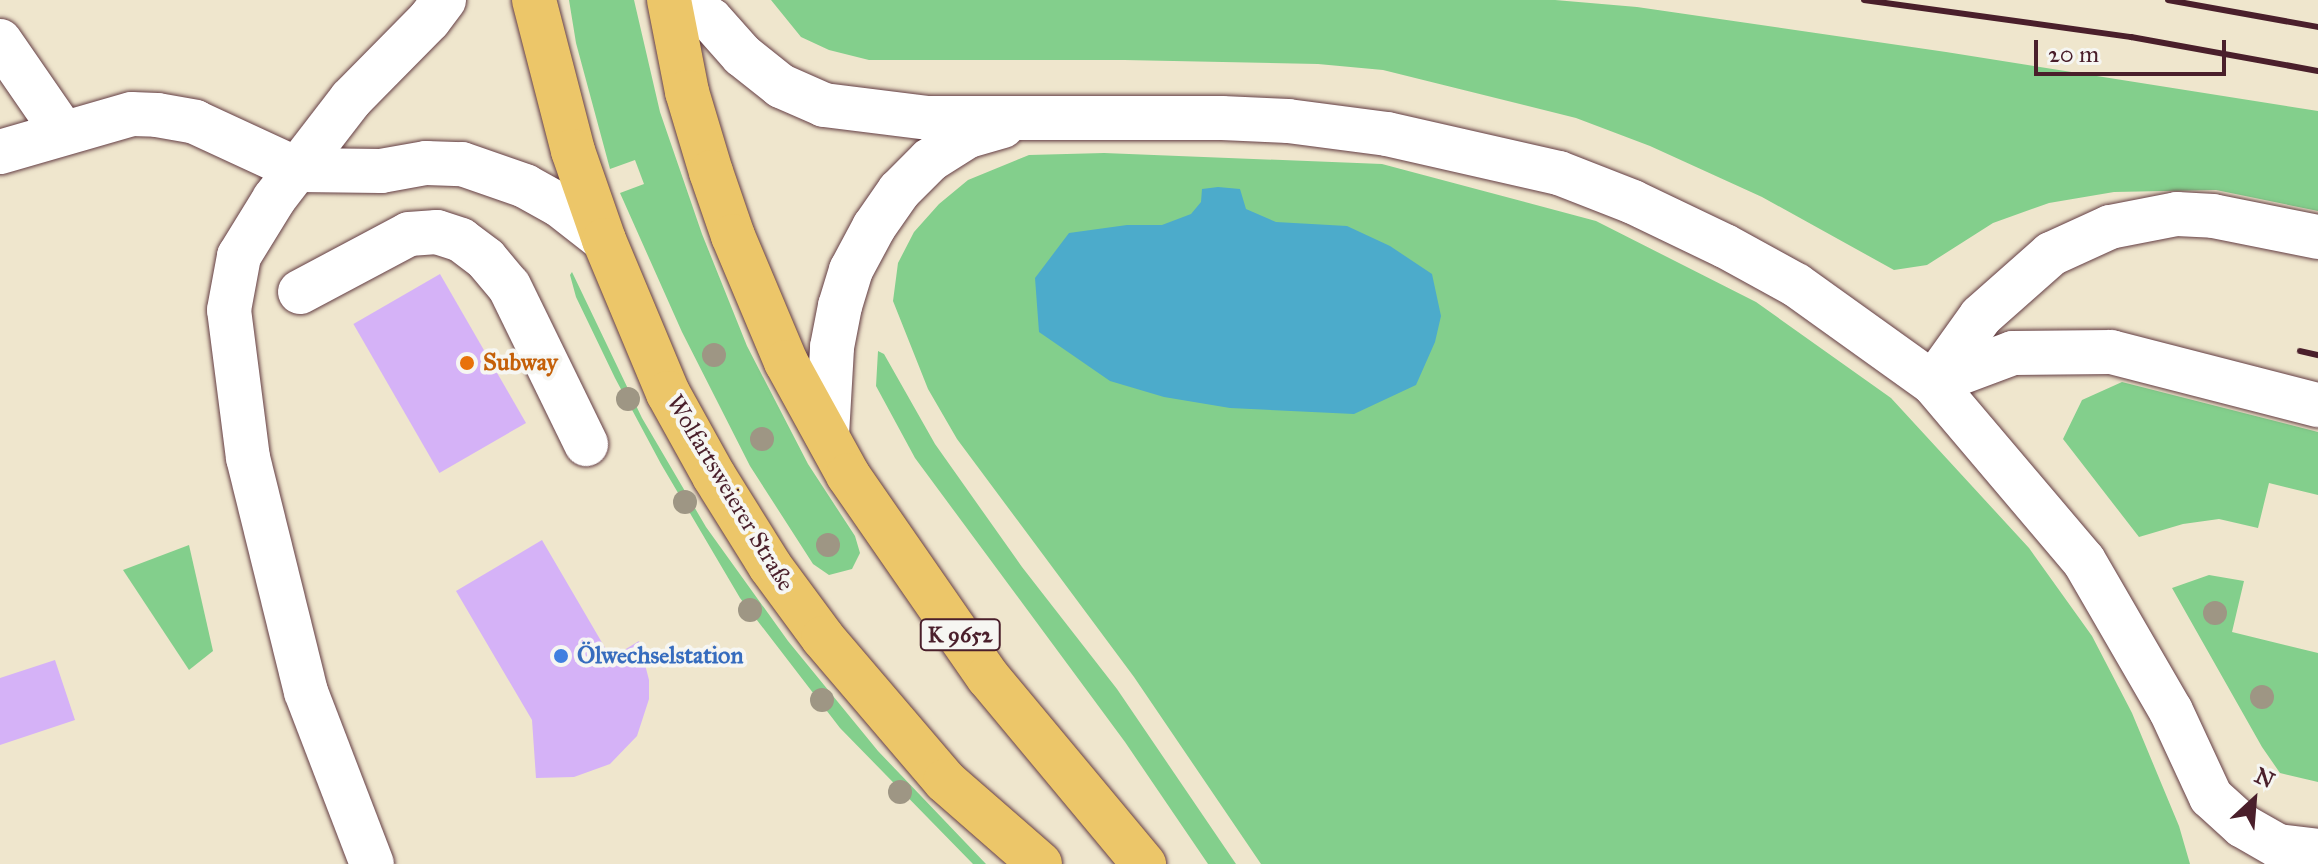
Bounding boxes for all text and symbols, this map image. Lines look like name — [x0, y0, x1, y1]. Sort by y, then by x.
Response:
scale bar — [2038, 24, 2230, 74]
text: 20 m — [2048, 39, 2099, 69]
place label: Subway — [483, 349, 558, 377]
marker: Subway — [458, 354, 476, 372]
street label: Wolfartsweierer Straße — [660, 390, 800, 596]
road number: K 9652 — [918, 617, 1002, 653]
place label: Ölwechselstation — [577, 642, 743, 670]
marker: Ölwechselstation — [552, 647, 570, 665]
north arrow — [2214, 760, 2294, 840]
text: N — [2250, 762, 2279, 794]

